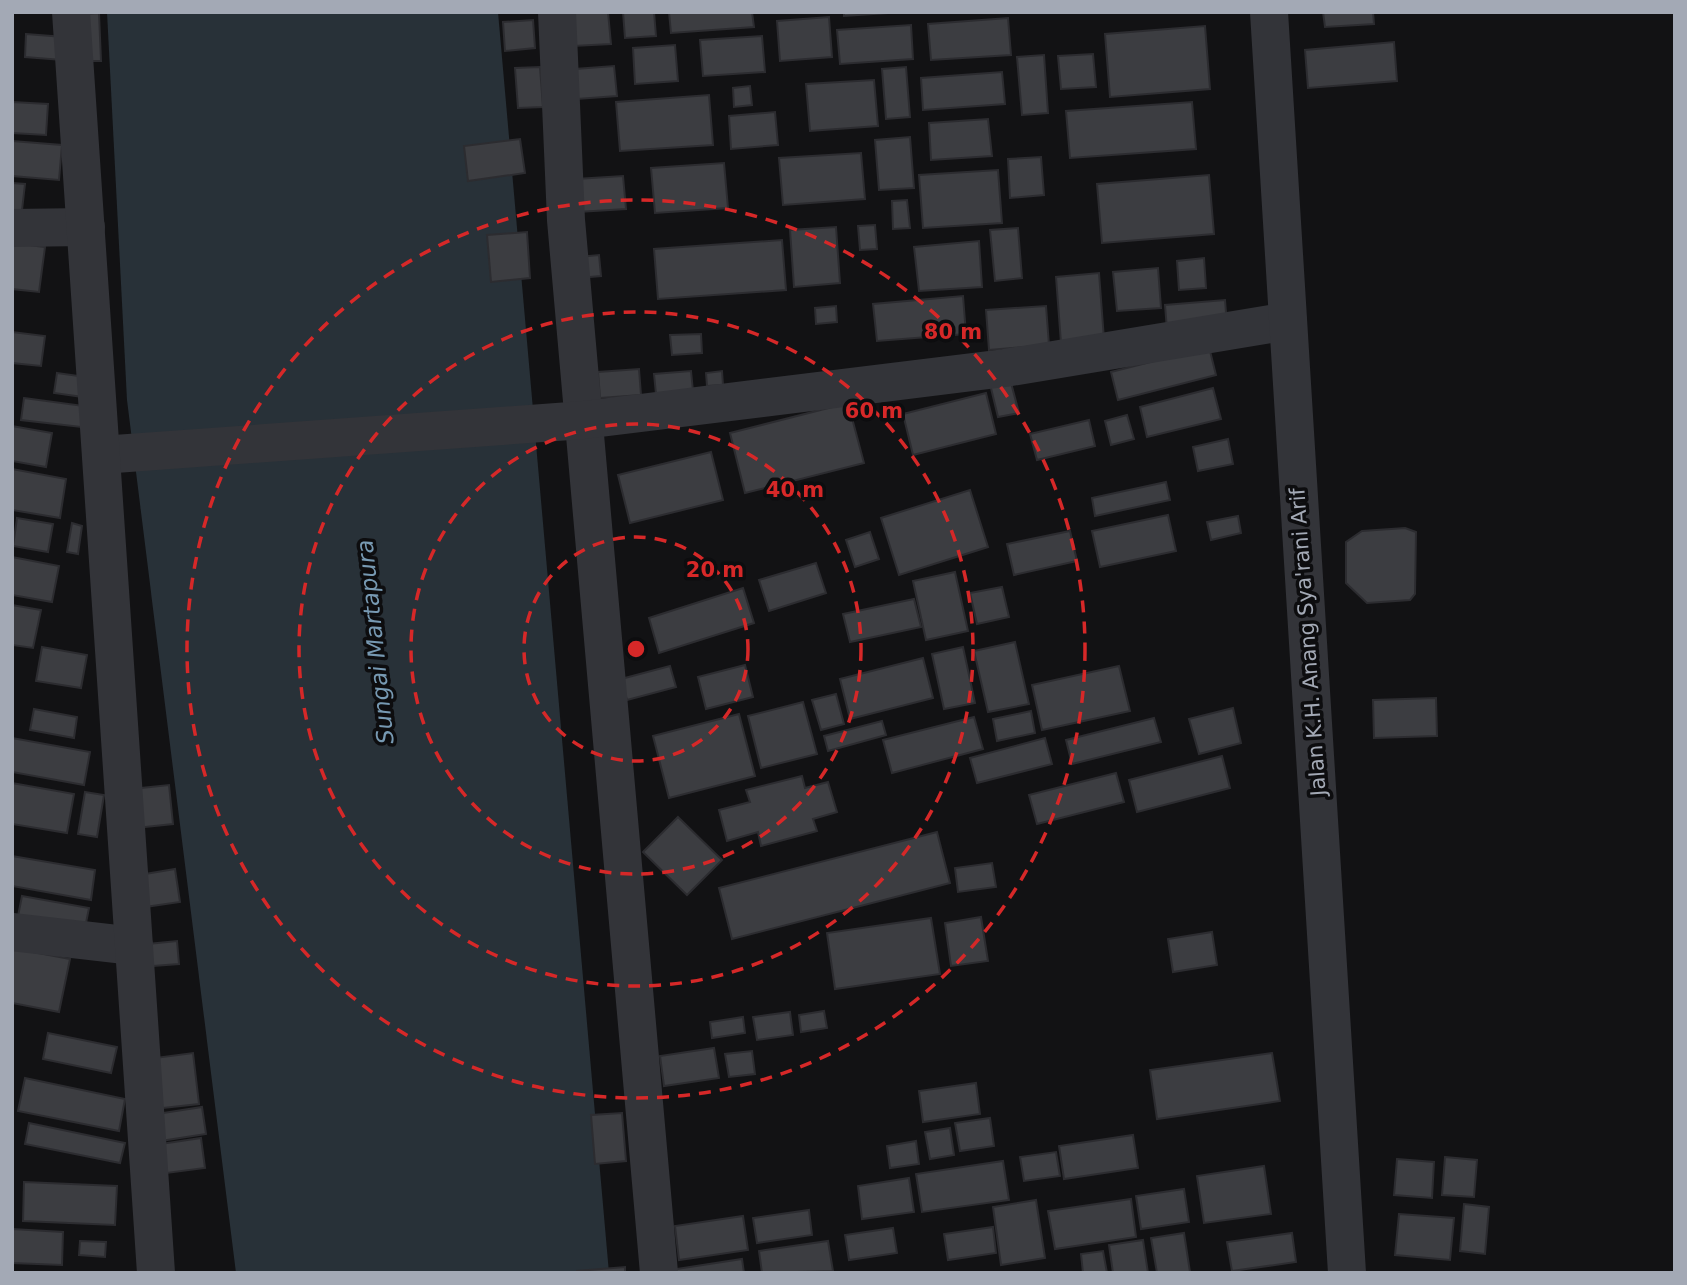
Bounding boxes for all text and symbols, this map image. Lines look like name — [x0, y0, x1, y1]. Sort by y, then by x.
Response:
text: 80 m — [924, 320, 982, 344]
text: 60 m — [845, 399, 903, 423]
text: 40 m — [766, 478, 824, 502]
street label: Jalan K.H. Anang Sya'rani Arif — [1285, 487, 1331, 799]
water label: Sungai Martapura — [351, 539, 399, 745]
text: 20 m — [686, 558, 744, 582]
centre of rings — [624, 637, 648, 661]

